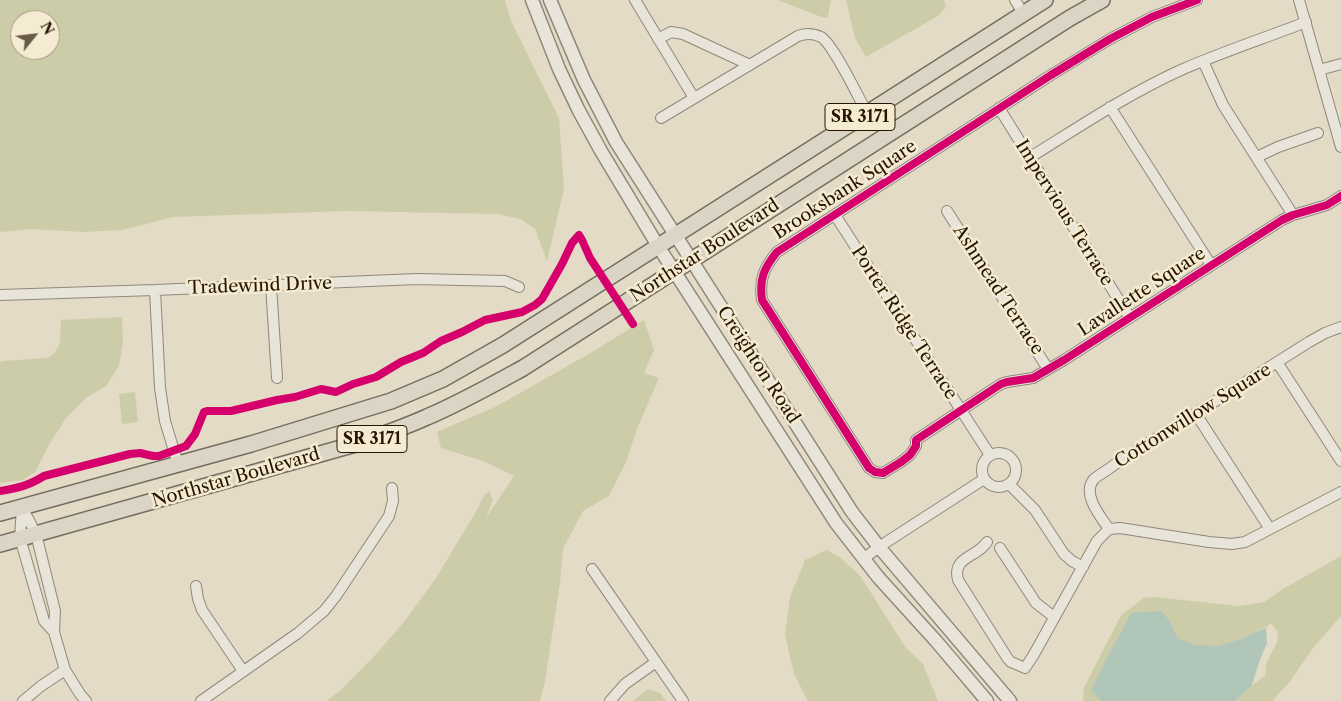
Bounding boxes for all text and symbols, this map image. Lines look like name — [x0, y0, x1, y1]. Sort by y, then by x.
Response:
north arrow — [10, 10, 60, 60]
text: N — [36, 19, 58, 38]
road number: SR 3171 — [825, 104, 895, 130]
street label: Brooksbank Square — [769, 136, 921, 244]
street label: Impervious Terrace — [1010, 136, 1118, 290]
street label: Northstar Boulevard — [626, 195, 784, 307]
street label: Ashmead Terrace — [948, 221, 1048, 359]
street label: Porter Ridge Terrace — [846, 242, 962, 404]
street label: Lavallette Square — [1074, 243, 1210, 341]
street label: Tradewind Drive — [188, 273, 332, 299]
street label: Creighton Road — [712, 302, 804, 428]
street label: Cottonwillow Square — [1111, 359, 1275, 473]
road number: SR 3171 — [337, 426, 407, 452]
street label: Northstar Boulevard — [150, 444, 322, 512]

